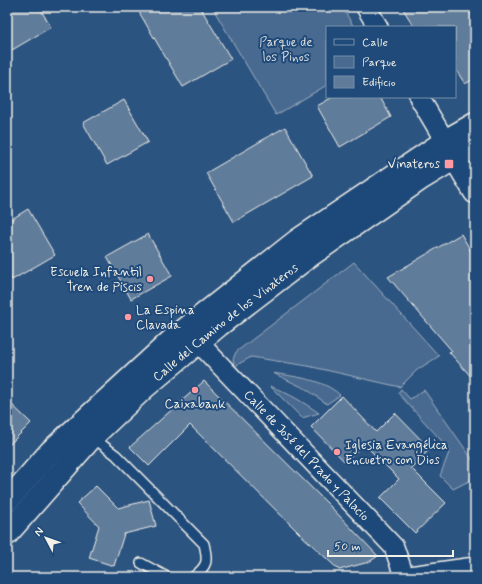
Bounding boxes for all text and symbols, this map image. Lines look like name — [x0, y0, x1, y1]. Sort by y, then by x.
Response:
legend — [326, 26, 456, 98]
park label: Parque de los Pinos — [259, 34, 313, 66]
text: Calle — [362, 35, 388, 51]
text: Parque — [362, 55, 397, 71]
text: Edificio — [362, 75, 396, 91]
place label: Vinateros — [388, 156, 440, 173]
marker: Vinateros — [443, 158, 455, 170]
street label: Calle del Camino de los Vinateros — [149, 259, 302, 385]
place label: Escuela Infantil Tren de Piscis — [50, 264, 142, 296]
marker: Escuela Infantil Tren de Piscis — [145, 274, 155, 284]
place label: La Espina Clavada — [136, 302, 195, 334]
marker: La Espina Clavada — [123, 312, 133, 322]
marker: Caixabank — [190, 385, 200, 395]
street label: Calle de José del Prado y Palacio — [240, 386, 373, 525]
place label: Caixabank — [165, 396, 226, 413]
place label: Iglesia Evangélica Encuetro con Dios — [345, 437, 448, 469]
marker: Iglesia Evangélica Encuetro con Dios — [332, 447, 342, 457]
north arrow — [26, 518, 66, 558]
text: N — [32, 525, 47, 539]
scale bar — [328, 532, 453, 558]
text: 50 m — [334, 539, 361, 555]

